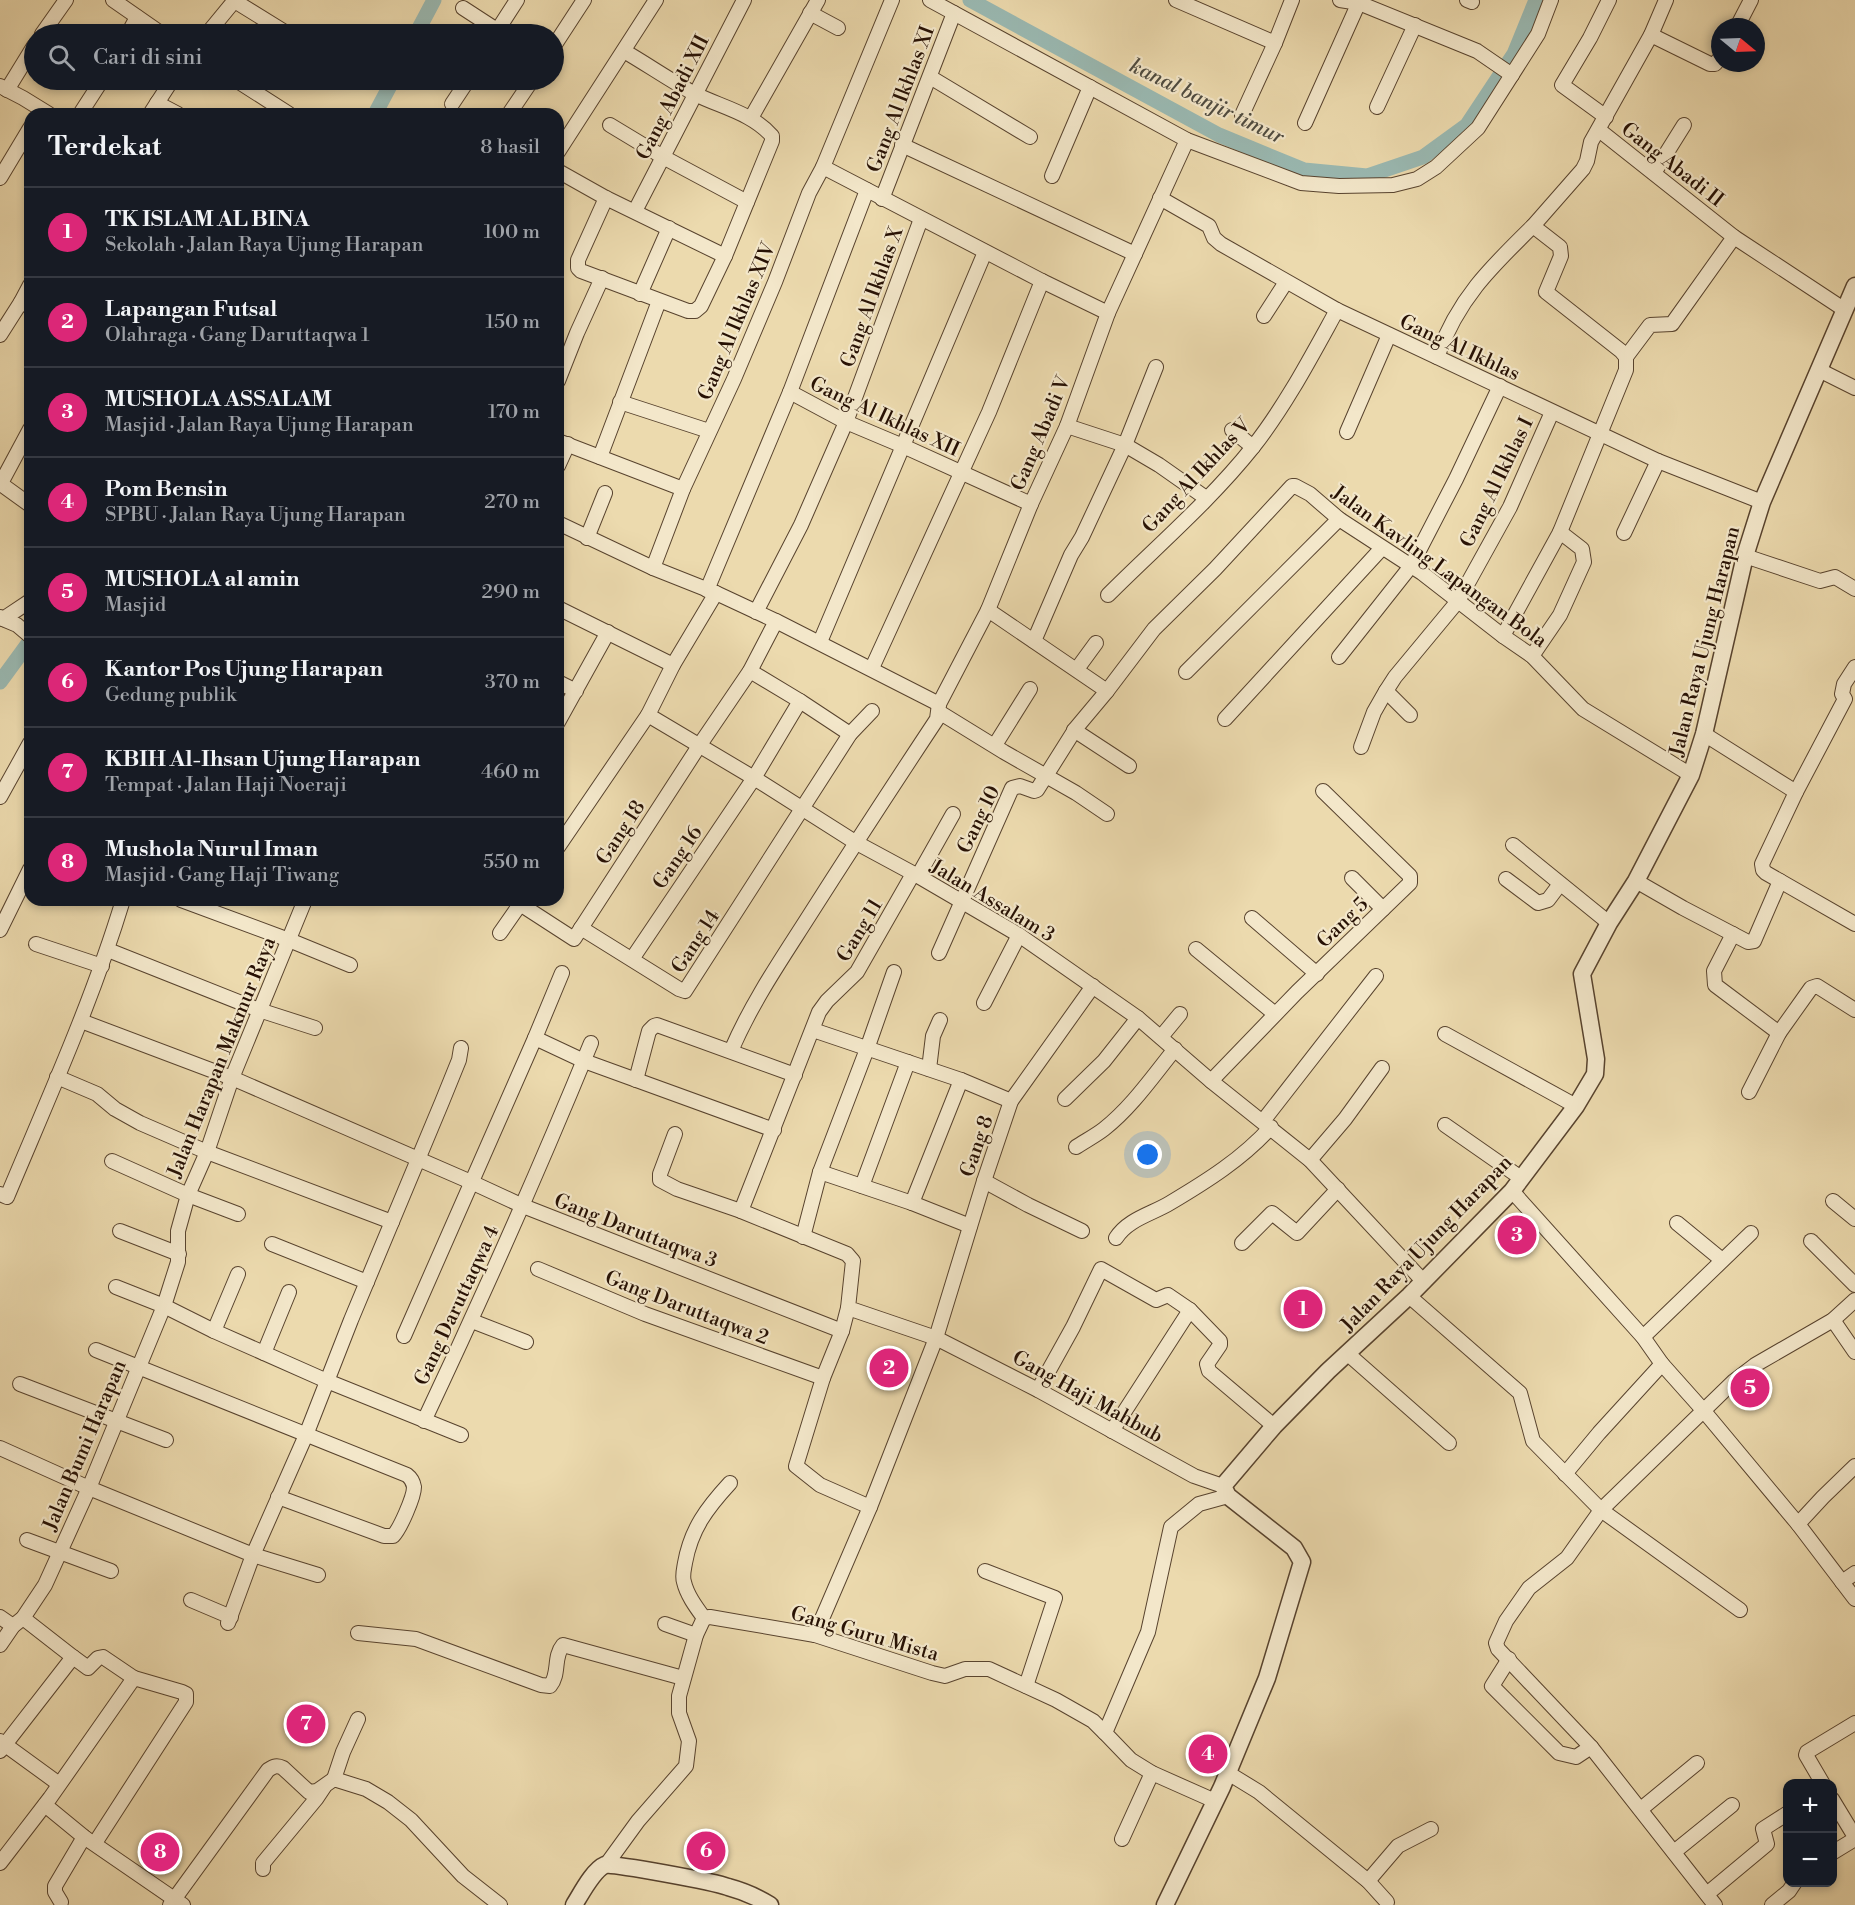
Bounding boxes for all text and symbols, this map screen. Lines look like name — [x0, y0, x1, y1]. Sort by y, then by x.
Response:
north arrow — [1711, 18, 1765, 72]
street label: Gang Al Ikhlas XI — [862, 22, 941, 176]
search box — [24, 24, 564, 90]
street label: Gang Abadi XII — [631, 31, 716, 164]
icon: search — [45, 41, 78, 74]
text: Cari di sini — [93, 44, 203, 71]
water label: kanal banjir timur — [1125, 53, 1289, 151]
street label: Gang Abadi II — [1616, 117, 1729, 213]
text: Terdekat — [48, 131, 161, 163]
text: 8 hasil — [480, 135, 540, 160]
text: TK ISLAM AL BINA — [105, 206, 309, 233]
text: 1 — [63, 220, 72, 245]
text: 100 m — [484, 220, 540, 245]
street label: Gang Al Ikhlas X — [835, 224, 910, 371]
text: Sekolah · Jalan Raya Ujung Harapan — [105, 233, 423, 258]
street label: Gang Al Ikhlas XIV — [693, 238, 782, 404]
text: Lapangan Futsal — [105, 296, 277, 323]
text: 2 — [61, 310, 74, 335]
text: 150 m — [485, 310, 540, 335]
street label: Gang Al Ikhlas — [1395, 310, 1523, 387]
text: Olahraga · Gang Daruttaqwa 1 — [105, 323, 370, 348]
street label: Gang Al Ikhlas XII — [805, 372, 964, 463]
street label: Gang Abadi V — [1006, 372, 1077, 495]
text: MUSHOLA ASSALAM — [105, 386, 332, 413]
text: 3 — [61, 400, 74, 425]
text: 170 m — [488, 400, 540, 425]
text: Masjid · Jalan Raya Ujung Harapan — [105, 413, 414, 438]
street label: Gang Al Ikhlas V — [1137, 413, 1257, 539]
street label: Gang Al Ikhlas I — [1455, 413, 1540, 552]
text: Pom Bensin — [105, 476, 227, 503]
street label: Jalan Kavling Lapangan Bola — [1326, 480, 1552, 654]
text: 4 — [61, 490, 74, 515]
text: 270 m — [484, 490, 540, 515]
text: SPBU · Jalan Raya Ujung Harapan — [105, 503, 406, 528]
street label: Jalan Raya Ujung Harapan — [1665, 524, 1746, 760]
text: MUSHOLA al amin — [105, 566, 300, 593]
text: 5 — [61, 580, 74, 605]
text: 290 m — [482, 580, 540, 605]
text: Masjid — [105, 593, 166, 618]
text: Kantor Pos Ujung Harapan — [105, 656, 383, 683]
text: 6 — [61, 670, 74, 695]
text: 370 m — [485, 670, 540, 695]
text: Gedung publik — [105, 683, 236, 708]
text: KBIH Al-Ihsan Ujung Harapan — [105, 746, 420, 773]
text: 7 — [62, 760, 73, 785]
text: 460 m — [481, 760, 540, 785]
text: Tempat · Jalan Haji Noeraji — [105, 773, 347, 798]
street label: Gang 10 — [952, 782, 1006, 858]
street label: Gang 18 — [591, 796, 651, 870]
street label: Gang 16 — [648, 821, 709, 894]
text: Mushola Nurul Iman — [105, 836, 318, 863]
text: 8 — [61, 850, 74, 875]
text: 550 m — [483, 850, 540, 875]
street label: Jalan Assalam 3 — [925, 854, 1059, 948]
text: Masjid · Gang Haji Tiwang — [105, 863, 339, 888]
street label: Gang 5 — [1312, 892, 1374, 954]
street label: Gang 11 — [832, 894, 889, 967]
street label: Gang 14 — [666, 905, 726, 978]
street label: Jalan Harapan Makmur Raya — [162, 933, 282, 1182]
street label: Gang 8 — [955, 1112, 1000, 1181]
your location — [1133, 1140, 1162, 1169]
street label: Jalan Raya Ujung Harapan — [1335, 1150, 1518, 1338]
street label: Gang Daruttaqwa 3 — [550, 1189, 721, 1274]
pin: 3 — [1498, 1212, 1537, 1258]
street label: Gang Daruttaqwa 4 — [409, 1222, 505, 1390]
street label: Gang Daruttaqwa 2 — [601, 1266, 772, 1351]
pin: 1 — [1284, 1286, 1322, 1332]
pin: 2 — [870, 1346, 908, 1390]
street label: Gang Haji Mahbub — [1008, 1346, 1167, 1449]
street label: Jalan Bumi Harapan — [38, 1357, 133, 1536]
pin: 5 — [1730, 1366, 1770, 1410]
street label: Gang Guru Mista — [788, 1601, 942, 1668]
pin: 7 — [286, 1702, 326, 1746]
pin: 4 — [1188, 1732, 1228, 1776]
map controls — [1783, 1779, 1837, 1887]
button: + — [1783, 1779, 1837, 1833]
pin: 6 — [686, 1828, 726, 1874]
pin: 8 — [140, 1830, 180, 1874]
button: − — [1783, 1833, 1837, 1887]

